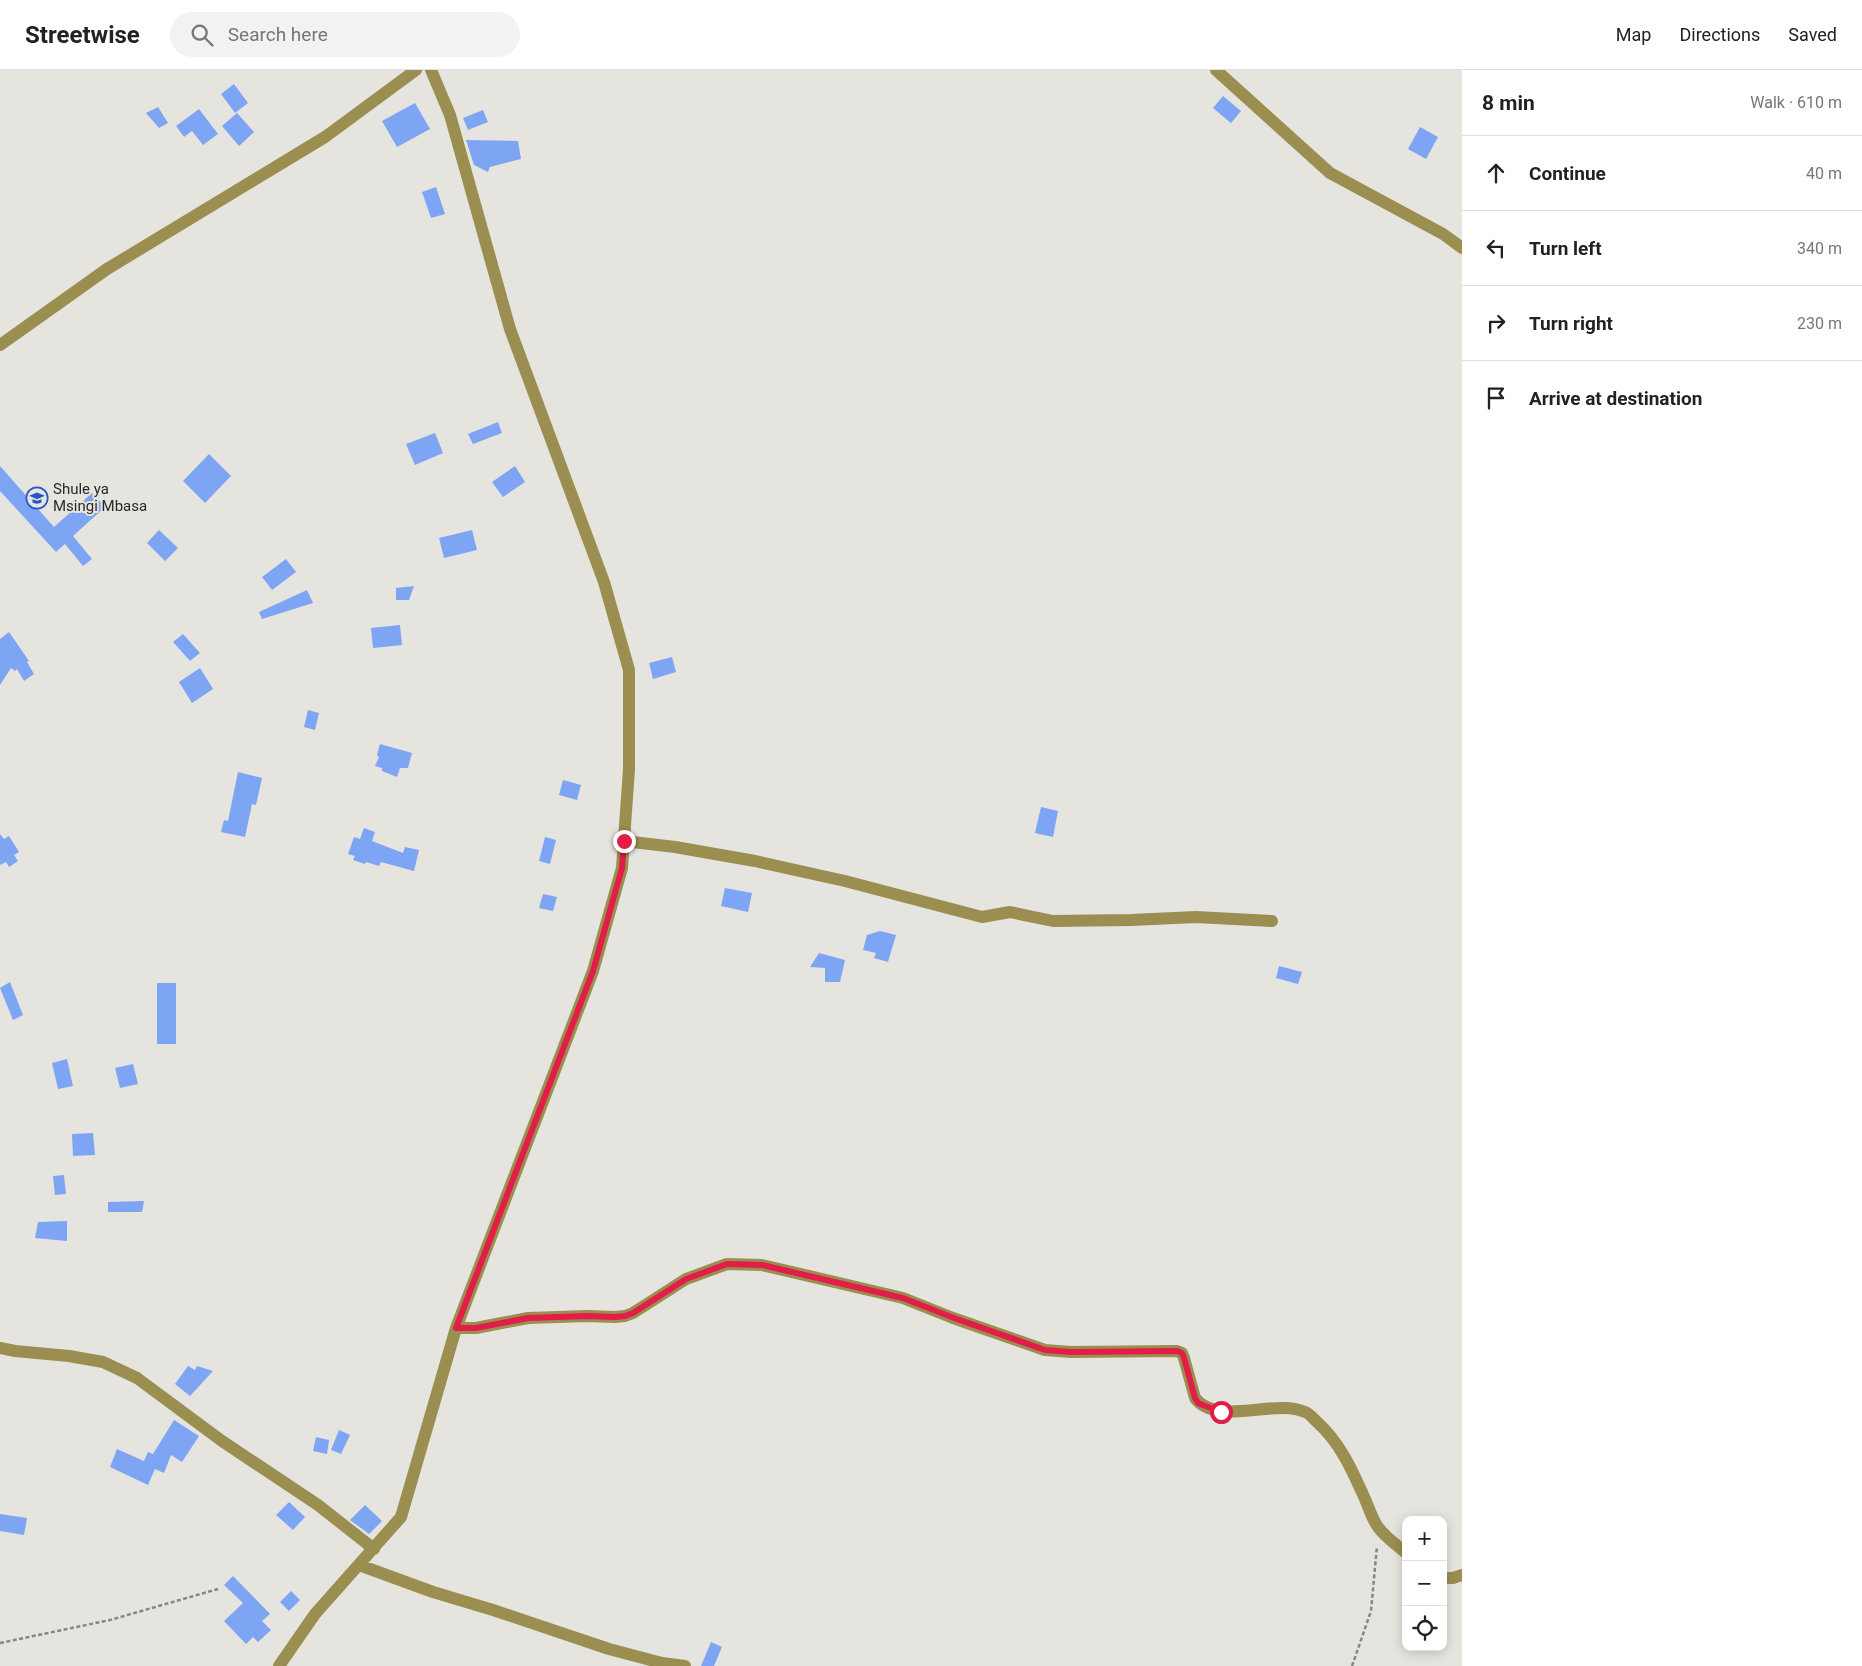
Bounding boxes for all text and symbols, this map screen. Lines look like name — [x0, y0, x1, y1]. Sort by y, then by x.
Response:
search box — [170, 12, 520, 57]
text: Streetwise — [25, 21, 140, 49]
icon: search — [188, 21, 216, 49]
text: Search here — [228, 23, 328, 46]
text: Map — [1616, 24, 1651, 45]
text: Directions — [1679, 24, 1760, 45]
text: Saved — [1788, 24, 1837, 45]
text: 8 min — [1482, 91, 1535, 115]
text: Walk · 610 m — [1750, 93, 1842, 112]
icon: ahead — [1482, 159, 1510, 187]
text: Continue — [1529, 162, 1606, 185]
text: 40 m — [1806, 164, 1842, 183]
icon: left — [1482, 234, 1510, 262]
text: Turn left — [1529, 237, 1602, 260]
text: 340 m — [1797, 239, 1842, 258]
icon: right — [1482, 309, 1510, 337]
text: Turn right — [1529, 312, 1613, 335]
text: 230 m — [1797, 314, 1842, 333]
icon: arrive — [1482, 384, 1510, 412]
text: Arrive at destination — [1529, 387, 1702, 410]
place label: Shule ya Msingi Mbasa — [53, 480, 147, 515]
school or university icon: Shule ya Msingi Mbasa — [25, 486, 49, 510]
route end — [613, 830, 636, 853]
route start — [1210, 1401, 1233, 1424]
map controls — [1402, 1516, 1447, 1651]
button: + — [1402, 1516, 1447, 1561]
button: − — [1402, 1561, 1447, 1606]
button: locate — [1402, 1606, 1447, 1651]

